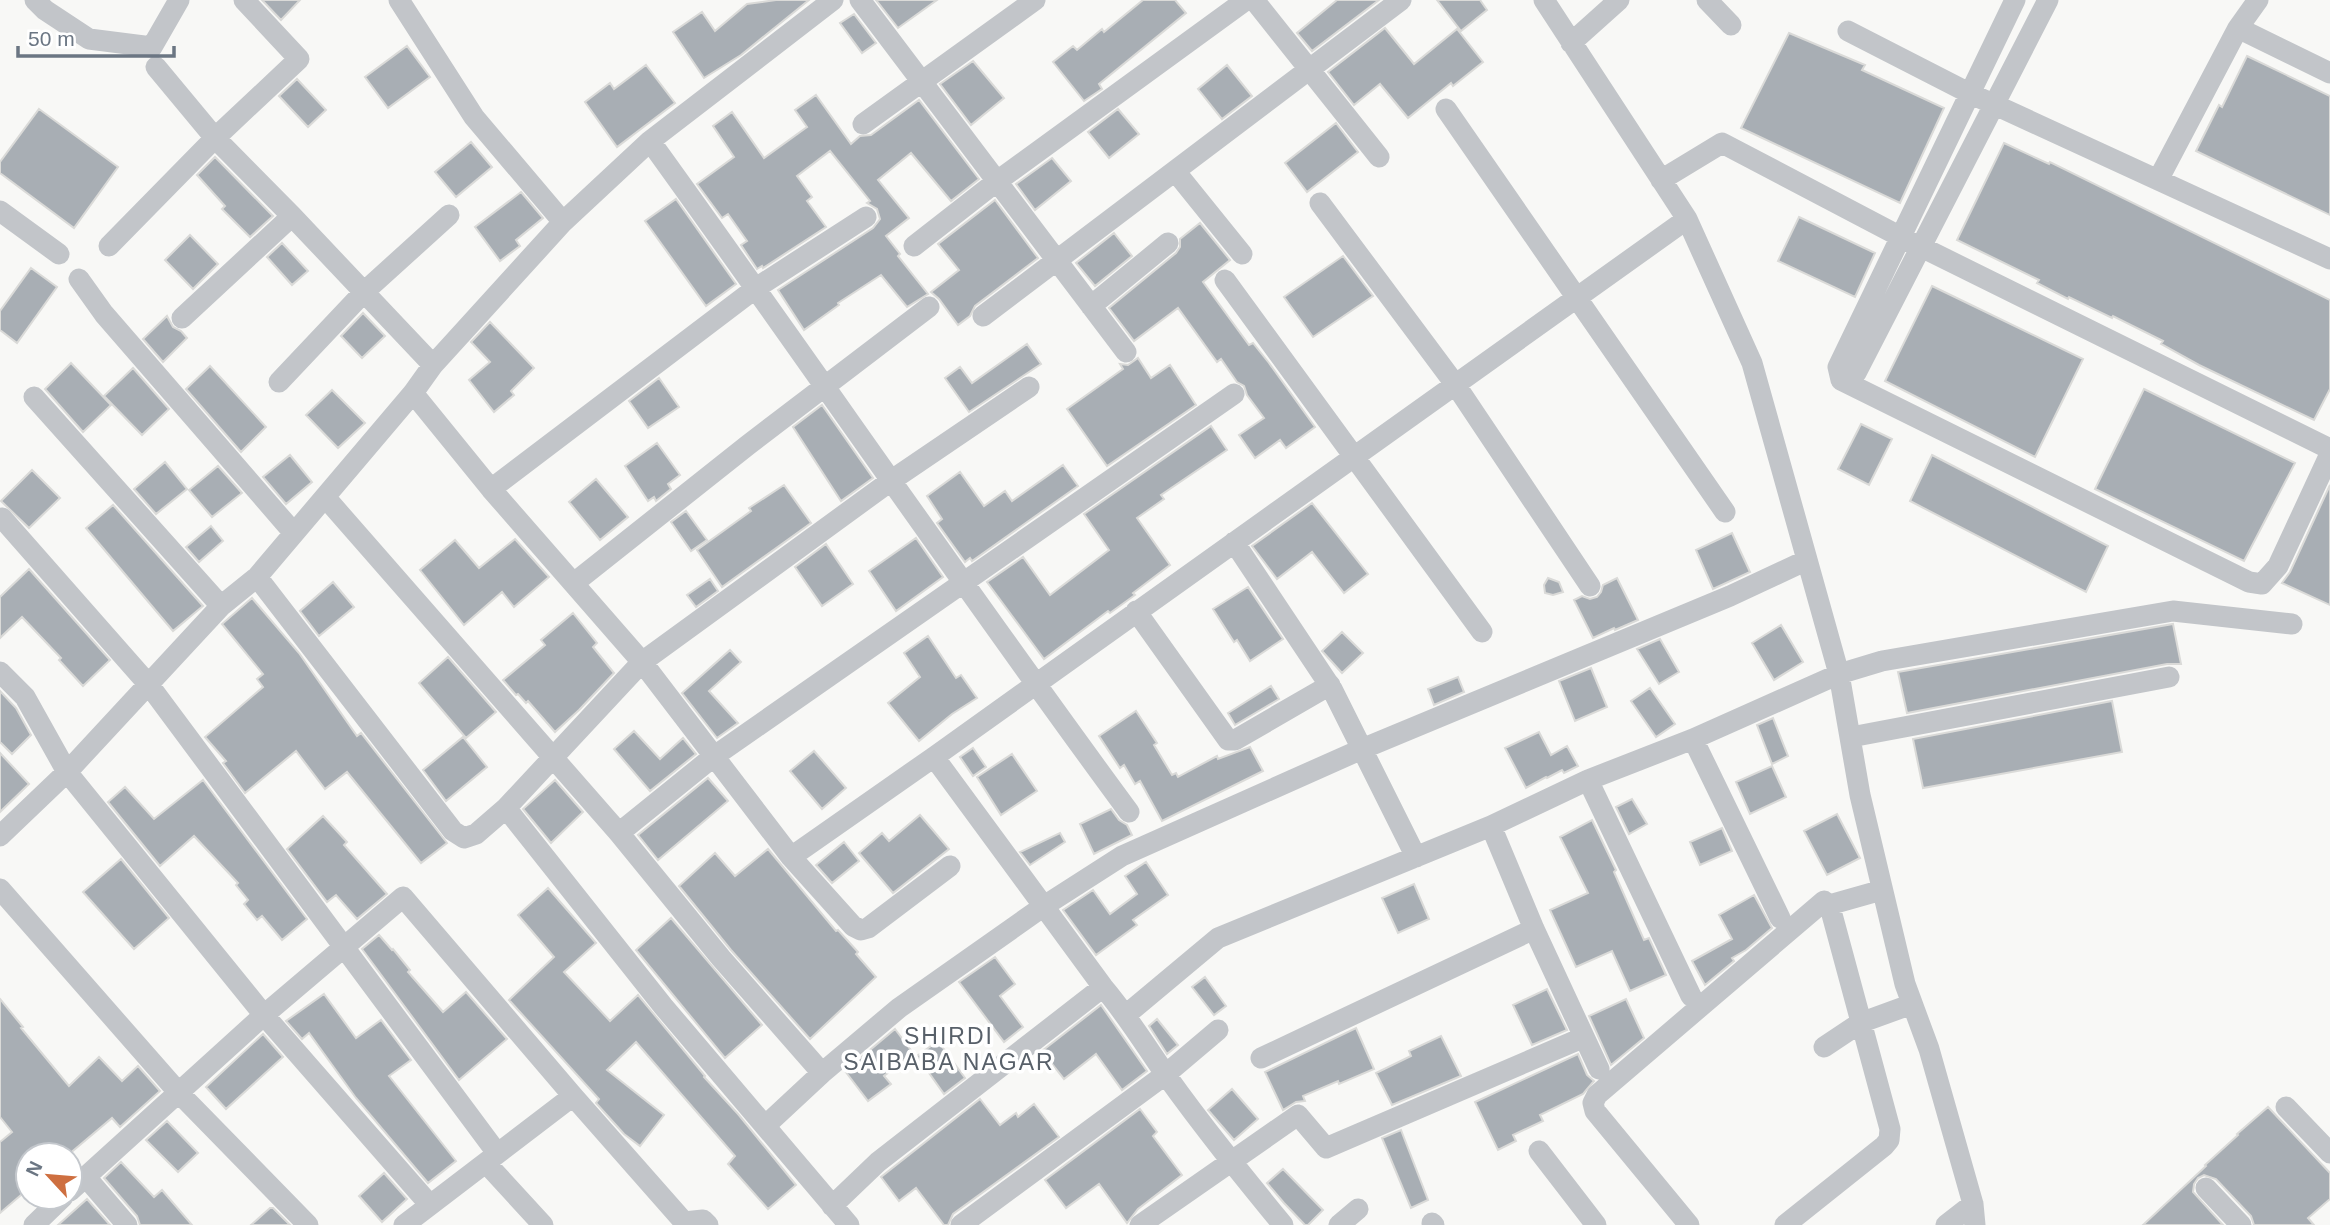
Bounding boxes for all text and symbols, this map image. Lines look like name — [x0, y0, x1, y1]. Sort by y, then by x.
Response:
scale bar — [18, 14, 173, 58]
text: 50 m — [28, 27, 75, 50]
district label: SHIRDI SAIBABA NAGAR — [843, 1023, 1055, 1075]
north arrow — [14, 1141, 84, 1211]
text: N — [22, 1158, 47, 1180]

